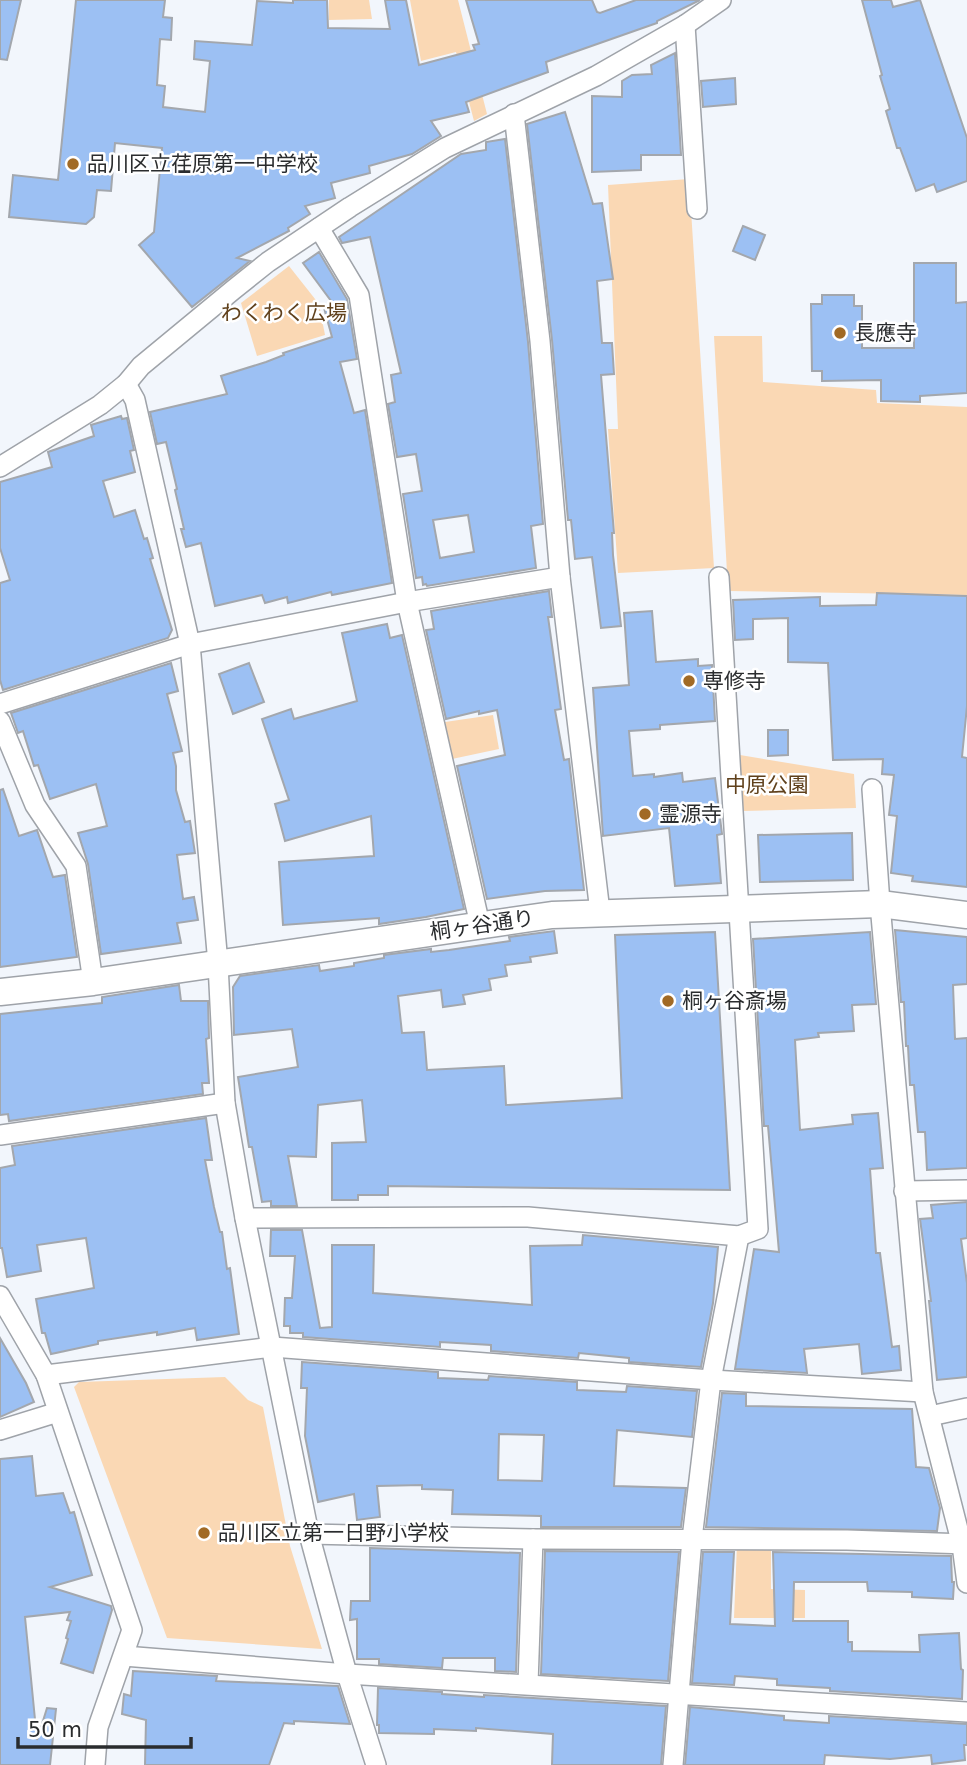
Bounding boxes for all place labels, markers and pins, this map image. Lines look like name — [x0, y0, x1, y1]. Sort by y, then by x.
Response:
place label: 品川区立荏原第一中学校 — [87, 152, 318, 176]
marker: 品川区立荏原第一中学校 — [65, 156, 81, 172]
place label: 長應寺 — [854, 321, 917, 345]
marker: 長應寺 — [832, 325, 848, 341]
place label: 専修寺 — [703, 669, 766, 693]
marker: 専修寺 — [681, 673, 697, 689]
place label: 霊源寺 — [659, 802, 722, 826]
marker: 霊源寺 — [637, 806, 653, 822]
place label: 桐ヶ谷斎場 — [682, 989, 787, 1013]
marker: 桐ヶ谷斎場 — [660, 993, 676, 1009]
place label: 品川区立第一日野小学校 — [218, 1521, 449, 1545]
marker: 品川区立第一日野小学校 — [196, 1525, 212, 1541]

